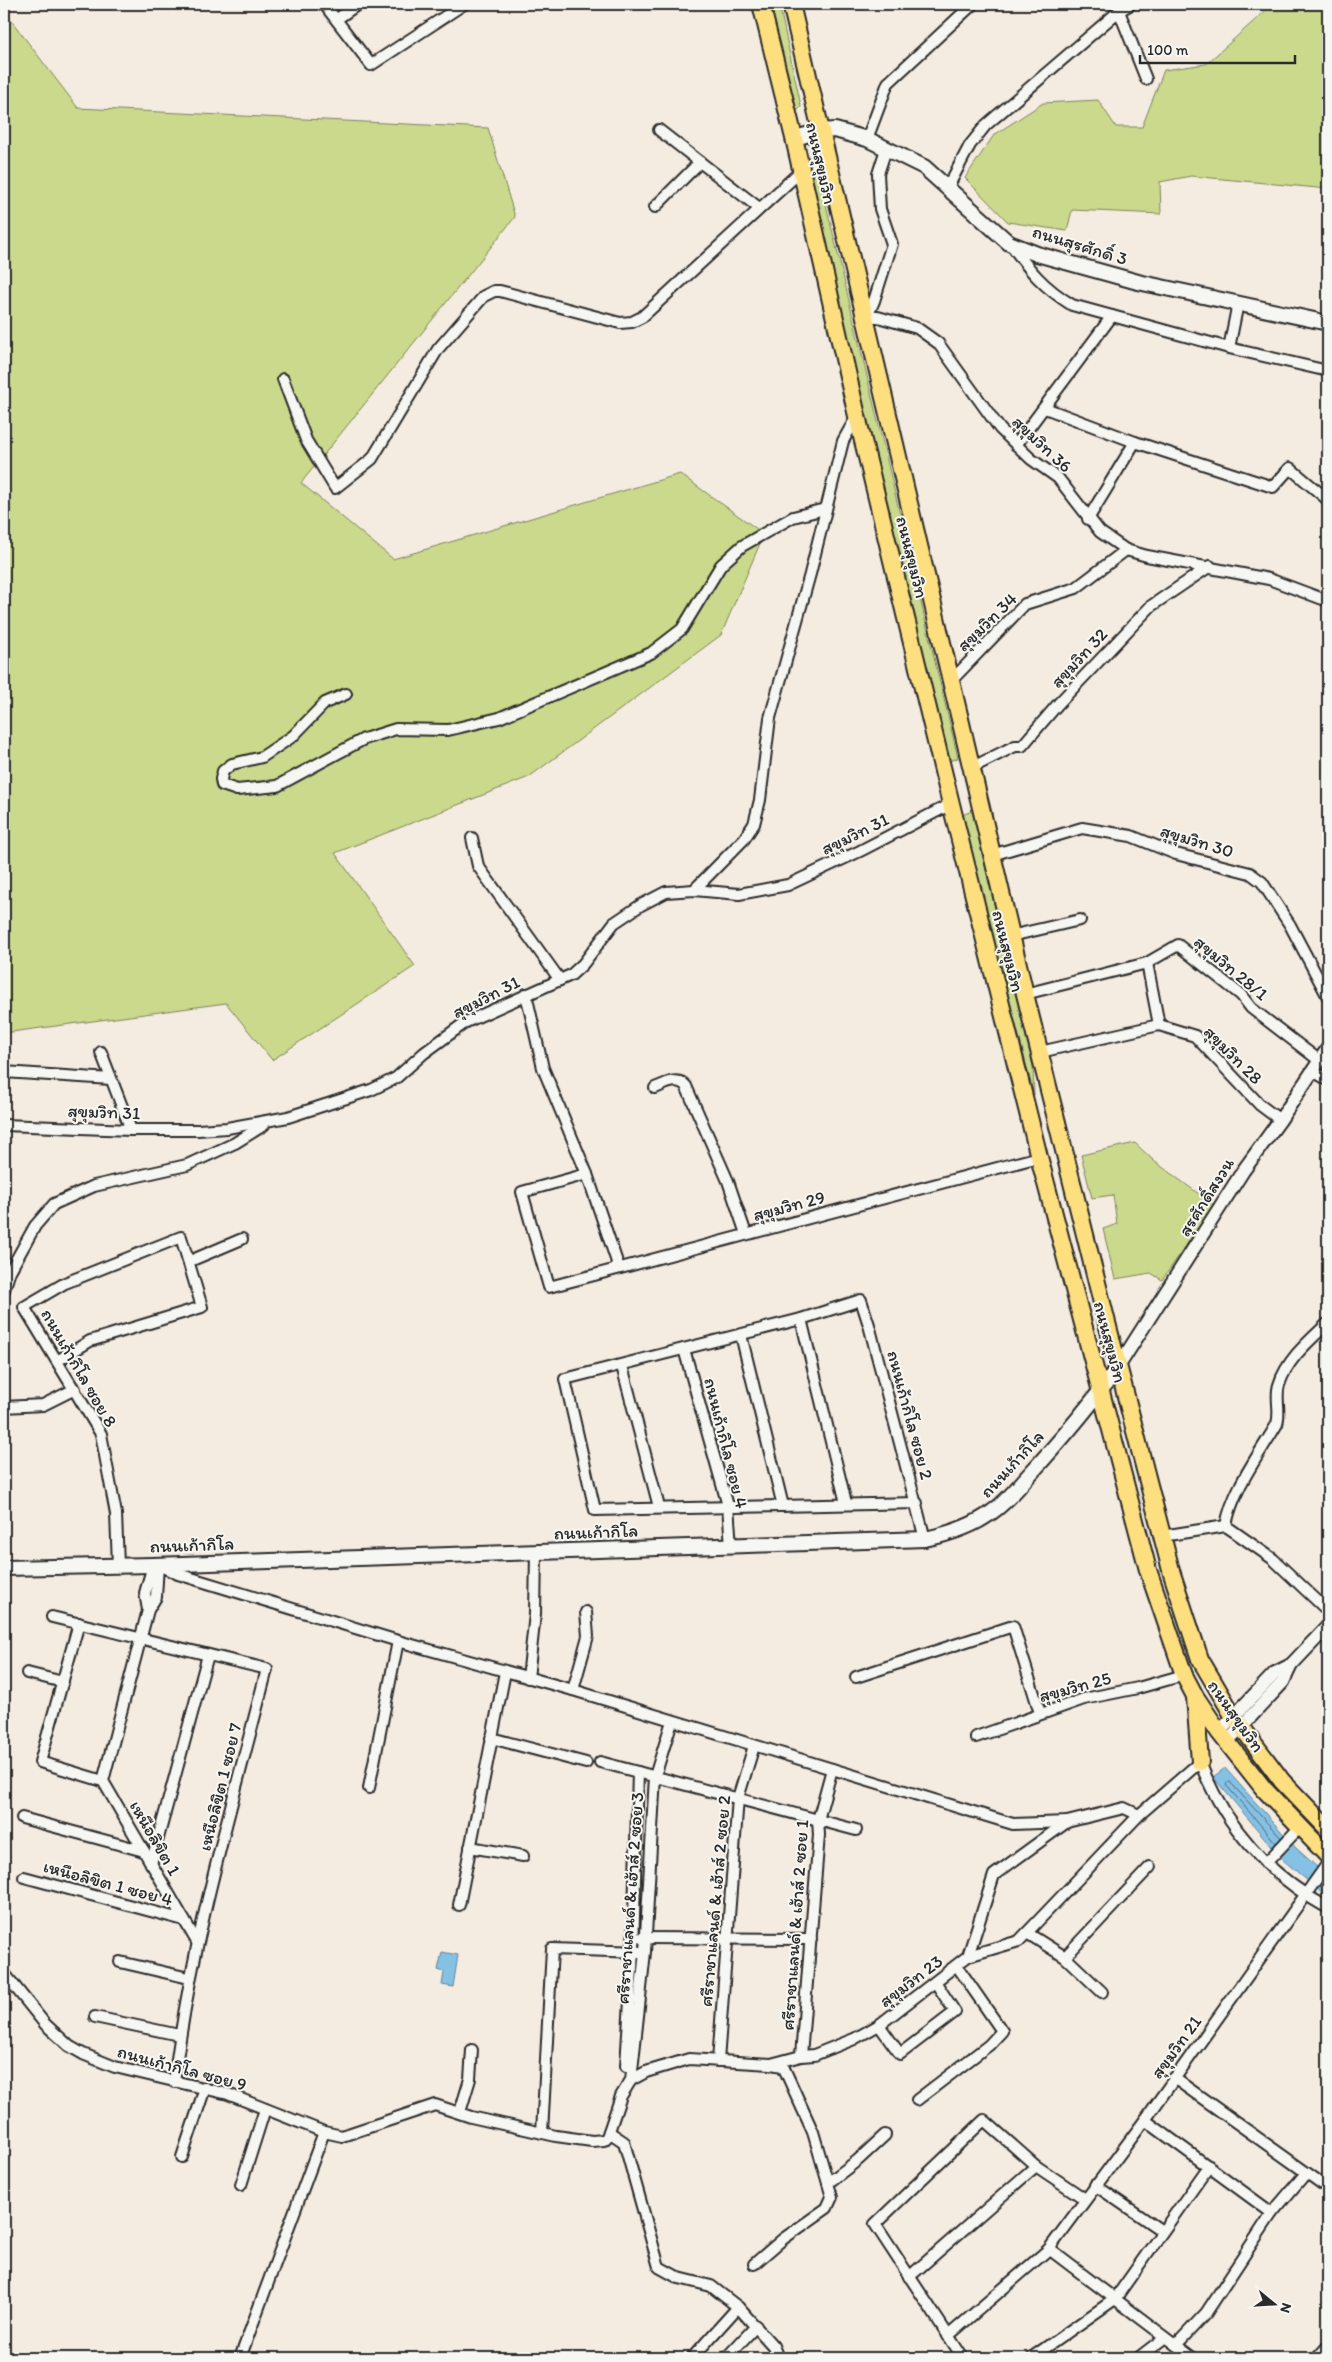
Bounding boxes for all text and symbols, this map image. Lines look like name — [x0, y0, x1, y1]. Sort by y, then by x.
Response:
scale bar — [1140, 32, 1294, 64]
text: 100 m — [1147, 41, 1189, 59]
street label: ถนนสุขุมวิท — [801, 120, 841, 206]
street label: ถนนสุรศักดิ์ 3 — [1030, 218, 1131, 270]
street label: สุขุมวิท 36 — [1007, 411, 1077, 477]
street label: ถนนสุขุมวิท — [891, 514, 933, 600]
street label: สุขุมวิท 34 — [952, 588, 1022, 656]
street label: สุขุมวิท 32 — [1046, 623, 1113, 693]
street label: สุขุมวิท 31 — [817, 808, 893, 860]
street label: สุขุมวิท 30 — [1158, 819, 1236, 863]
street label: ถนนสุขุมวิท — [987, 908, 1029, 994]
street label: สุขุมวิท 28/1 — [1190, 931, 1272, 1005]
street label: สุขุมวิท 31 — [449, 971, 523, 1023]
street label: สุขุมวิท 28 — [1199, 1021, 1267, 1089]
street label: สุขุมวิท 31 — [67, 1100, 141, 1124]
street label: สุรศักดิ์สงวน — [1172, 1152, 1239, 1240]
street label: สุขุมวิท 29 — [751, 1186, 827, 1226]
street label: ถนนสุขุมวิท — [1089, 1299, 1131, 1385]
street label: ถนนเก้ากิโล ซอย 8 — [36, 1305, 122, 1431]
street label: ถนนเก้ากิโล ซอย 2 — [882, 1348, 938, 1482]
street label: ถนนเก้ากิโล ซอย 4 — [699, 1375, 753, 1511]
street label: ถนนเก้ากิโล — [975, 1426, 1049, 1502]
street label: ถนนเก้ากิโล — [553, 1520, 639, 1544]
street label: ถนนเก้ากิโล — [149, 1533, 235, 1557]
street label: สุขุมวิท 25 — [1037, 1667, 1113, 1707]
street label: ถนนสุขุมวิท — [1203, 1675, 1269, 1757]
street label: เหนือลิขิต 1 ซอย 7 — [193, 1721, 247, 1853]
street label: ศรีราชาแลนด์ & เฮ้าส์ 2 ซอย 3 — [612, 1791, 648, 2005]
street label: ศรีราชาแลนด์ & เฮ้าส์ 2 ซอย 2 — [695, 1794, 735, 2008]
street label: เหนือลิขิต 1 — [125, 1796, 185, 1880]
street label: ศรีราชาแลนด์ & เฮ้าส์ 2 ซอย 1 — [777, 1819, 813, 2031]
street label: เหนือลิขิต 1 ซอย 4 — [41, 1855, 175, 1911]
street label: สุขุมวิท 23 — [875, 1950, 947, 2012]
street label: สุขุมวิท 21 — [1146, 2011, 1206, 2083]
street label: ถนนเก้ากิโล ซอย 9 — [115, 2040, 249, 2096]
north arrow — [1250, 2280, 1300, 2330]
text: N — [1276, 2301, 1295, 2315]

